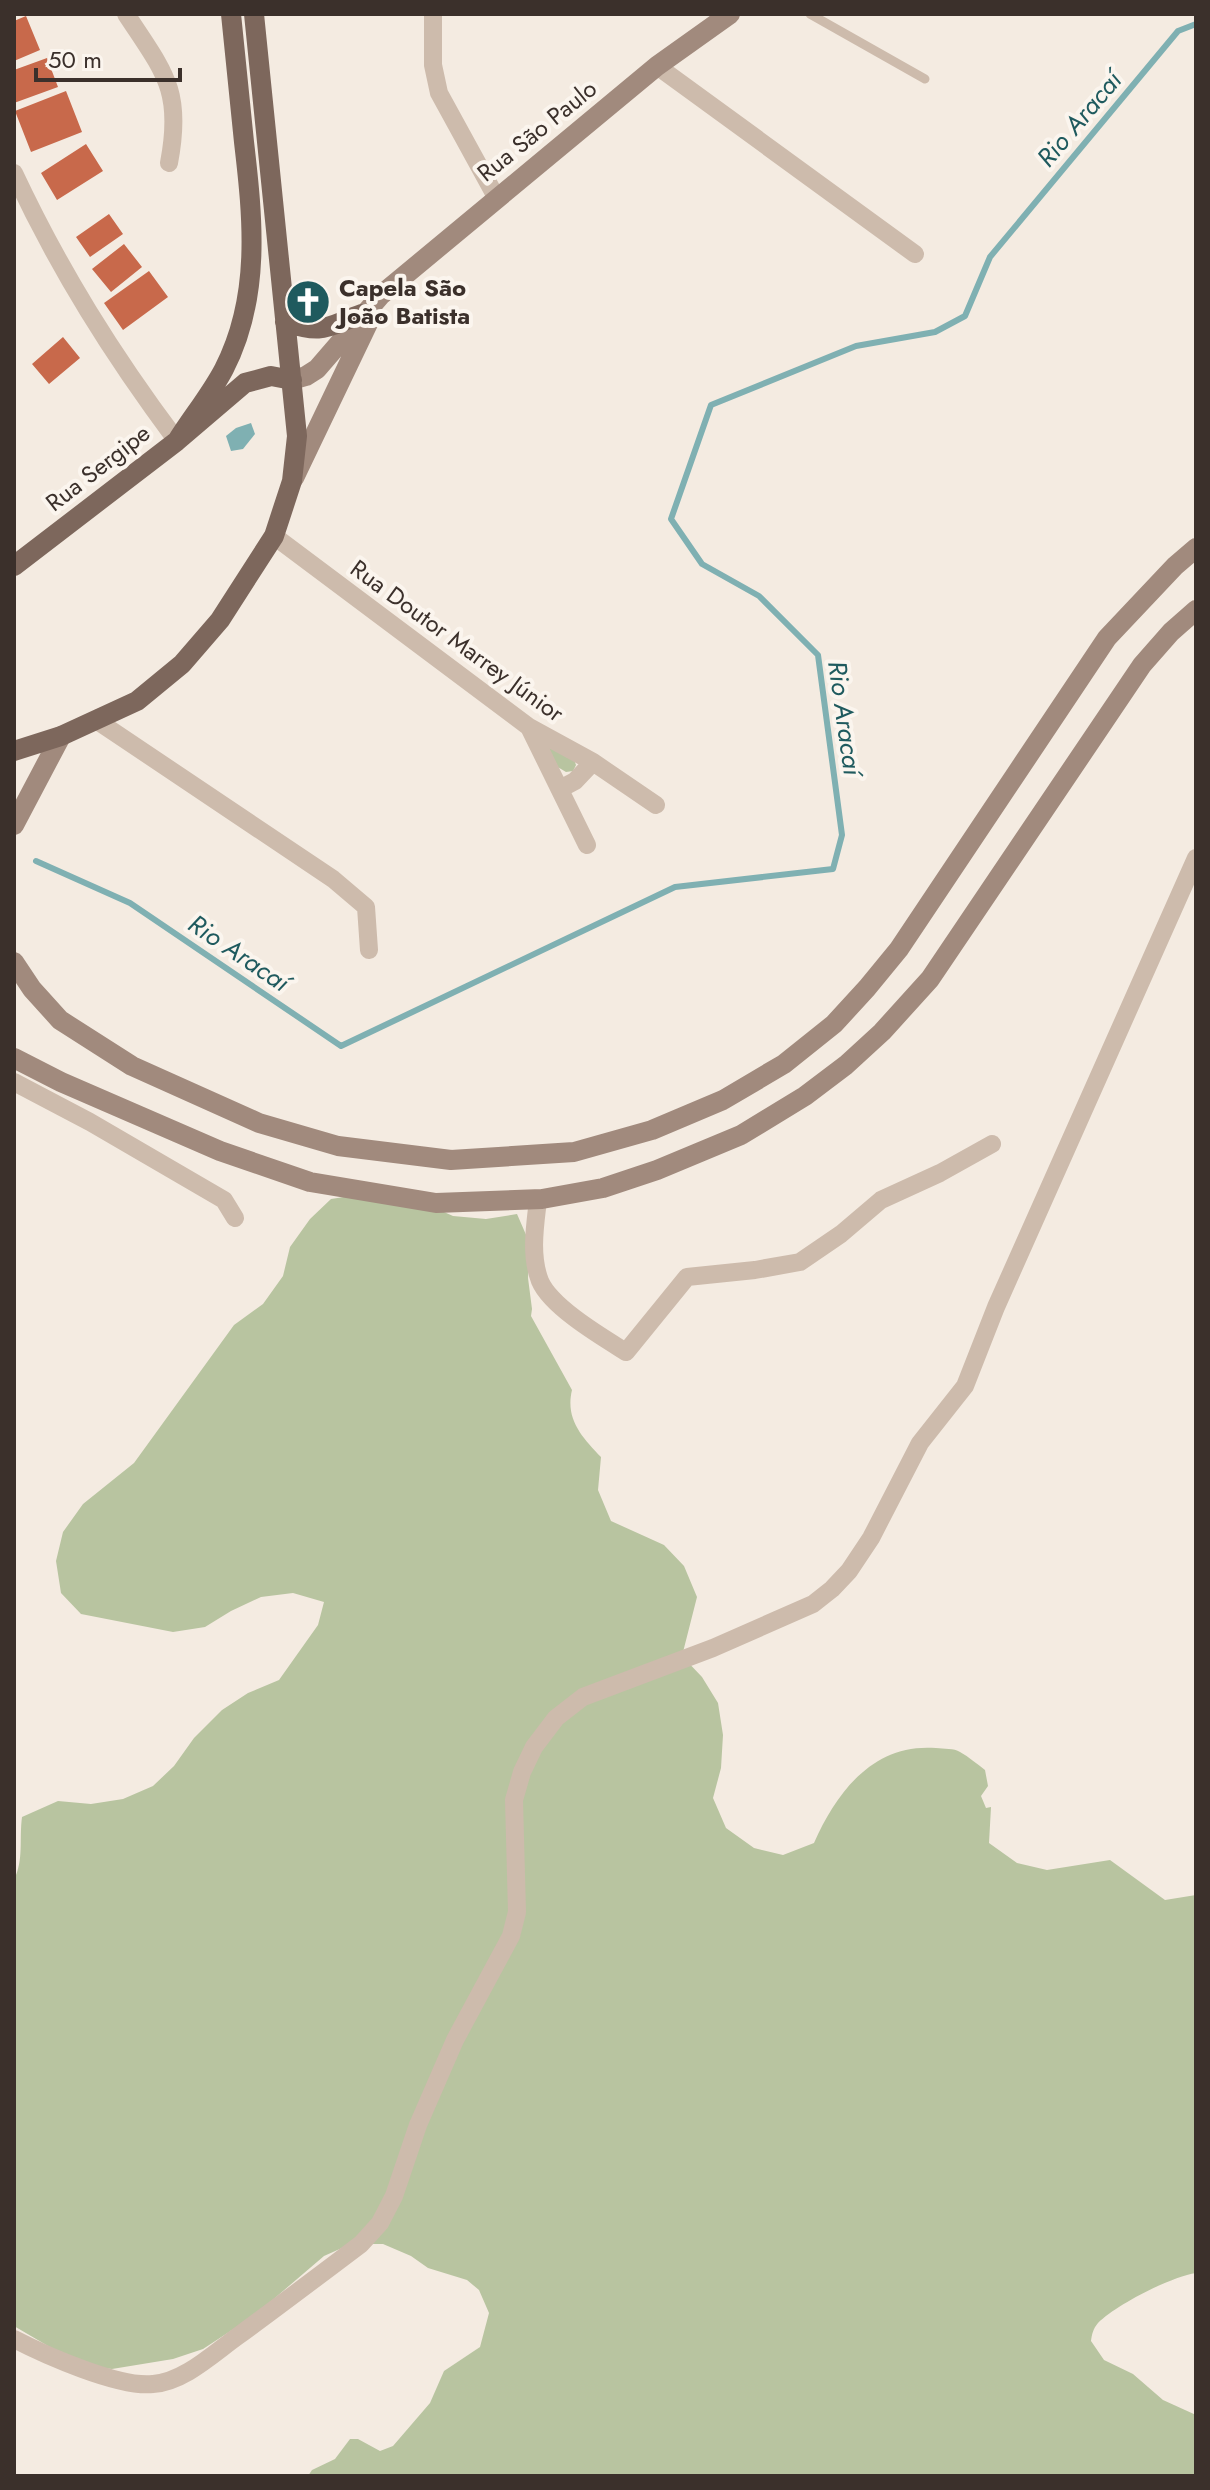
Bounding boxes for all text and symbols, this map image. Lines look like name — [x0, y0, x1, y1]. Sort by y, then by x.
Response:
scale bar — [36, 32, 180, 82]
text: 50 m — [48, 42, 102, 77]
water label: Rio Aracaí — [1027, 60, 1133, 175]
street label: Rua São Paulo — [469, 71, 604, 190]
place label: Capela São João Batista — [335, 270, 470, 333]
church icon: Capela São João Batista — [284, 278, 332, 326]
street label: Rua Sergipe — [38, 416, 157, 520]
street label: Rua Doutor Marrey Júnior — [343, 551, 572, 731]
water label: Rio Aracaí — [818, 658, 872, 781]
water label: Rio Aracaí — [181, 905, 300, 1003]

